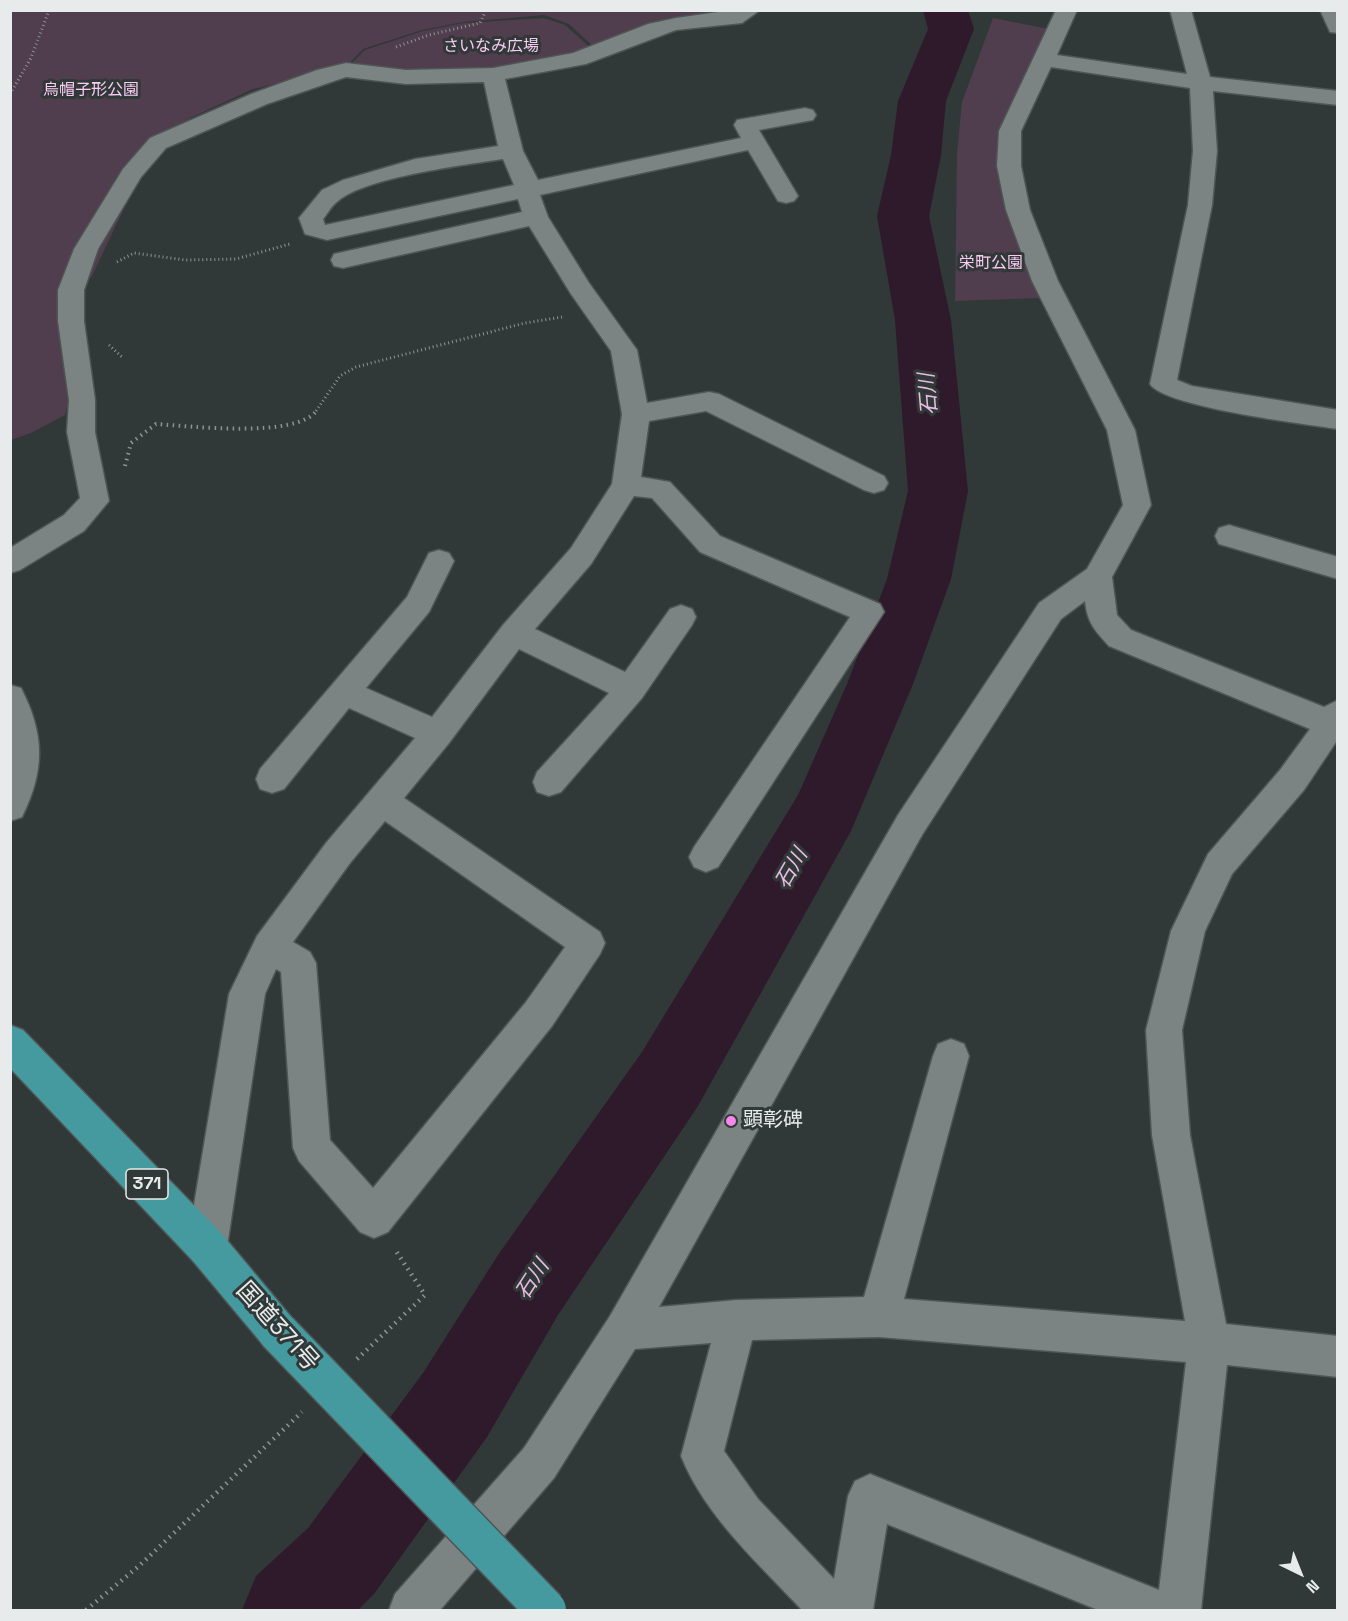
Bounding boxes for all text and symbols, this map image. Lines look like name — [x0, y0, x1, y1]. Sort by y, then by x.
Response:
park label: さいなみ広場 — [443, 37, 539, 57]
park label: 烏帽子形公園 — [43, 81, 139, 101]
park label: 栄町公園 — [959, 254, 1023, 274]
water label: 石川 — [915, 372, 943, 416]
water label: 石川 — [771, 845, 813, 893]
place label: 顕彰碑 — [743, 1109, 803, 1133]
marker: 顕彰碑 — [724, 1114, 738, 1128]
road number: 371 — [126, 1169, 168, 1199]
water label: 石川 — [511, 1256, 555, 1304]
street label: 国道371号 — [230, 1277, 324, 1377]
north arrow — [1270, 1543, 1330, 1603]
text: N — [1302, 1575, 1324, 1598]

